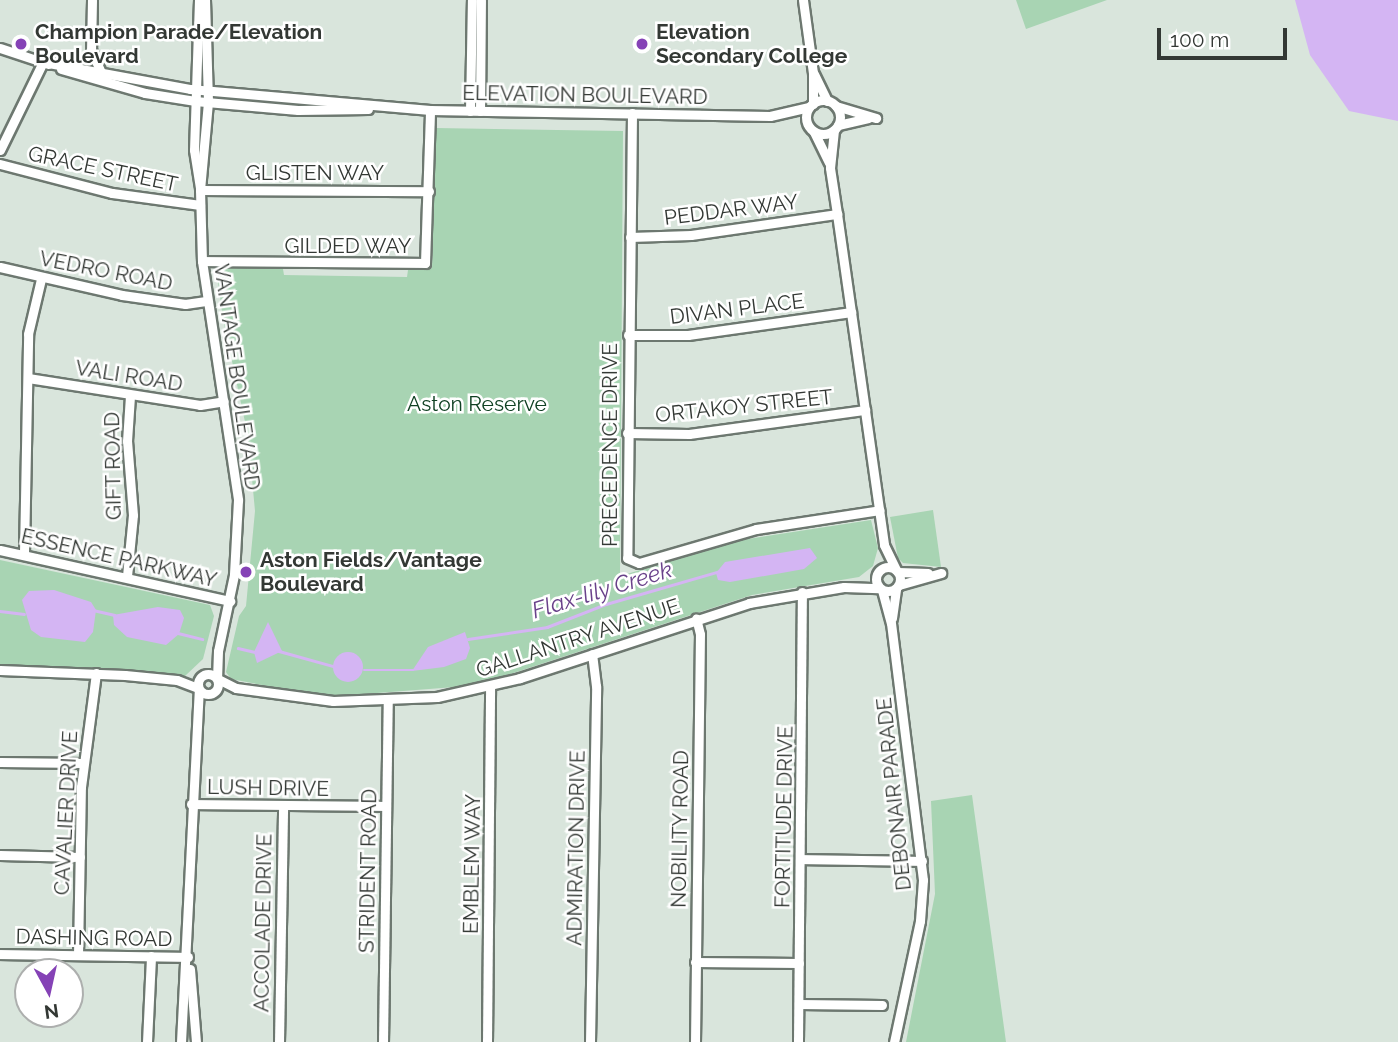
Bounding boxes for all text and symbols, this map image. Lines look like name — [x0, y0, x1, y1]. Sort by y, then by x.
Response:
scale bar — [1160, 14, 1290, 58]
place label: Champion Parade/Elevation Boulevard — [35, 19, 322, 69]
place label: Elevation Secondary College — [656, 19, 848, 69]
text: 100 m — [1170, 27, 1229, 52]
marker: Champion Parade/Elevation Boulevard — [13, 36, 29, 52]
marker: Elevation Secondary College — [634, 36, 650, 52]
street label: ELEVATION BOULEVARD — [462, 80, 708, 110]
street label: GRACE STREET — [26, 141, 180, 197]
street label: GLISTEN WAY — [245, 160, 385, 186]
street label: PEDDAR WAY — [662, 189, 800, 231]
street label: GILDED WAY — [284, 233, 412, 259]
street label: VEDRO ROAD — [37, 246, 175, 296]
street label: VANTAGE BOULEVARD — [209, 262, 265, 492]
street label: DIVAN PLACE — [668, 288, 806, 330]
street label: PRECEDENCE DRIVE — [597, 343, 623, 547]
street label: VALI ROAD — [74, 355, 184, 397]
street label: ORTAKOY STREET — [654, 384, 834, 428]
park label: Aston Reserve — [407, 391, 547, 417]
street label: GIFT ROAD — [99, 411, 127, 521]
street label: ESSENCE PARKWAY — [19, 523, 219, 593]
place label: Aston Fields/Vantage Boulevard — [260, 547, 482, 597]
water label: Flax-lily Creek — [528, 555, 676, 625]
marker: Aston Fields/Vantage Boulevard — [238, 564, 254, 580]
street label: GALLANTRY AVENUE — [472, 593, 684, 683]
street label: DEBONAIR PARADE — [871, 696, 917, 892]
street label: FORTITUDE DRIVE — [770, 726, 798, 908]
street label: CAVALIER DRIVE — [49, 730, 83, 896]
street label: NOBILITY ROAD — [666, 749, 694, 909]
street label: ADMIRATION DRIVE — [562, 750, 590, 946]
street label: LUSH DRIVE — [207, 774, 329, 802]
street label: STRIDENT ROAD — [354, 788, 382, 954]
street label: EMBLEM WAY — [458, 793, 486, 935]
street label: ACCOLADE DRIVE — [249, 834, 277, 1012]
street label: DASHING ROAD — [15, 924, 173, 952]
north arrow — [14, 958, 84, 1028]
text: N — [43, 1000, 60, 1024]

